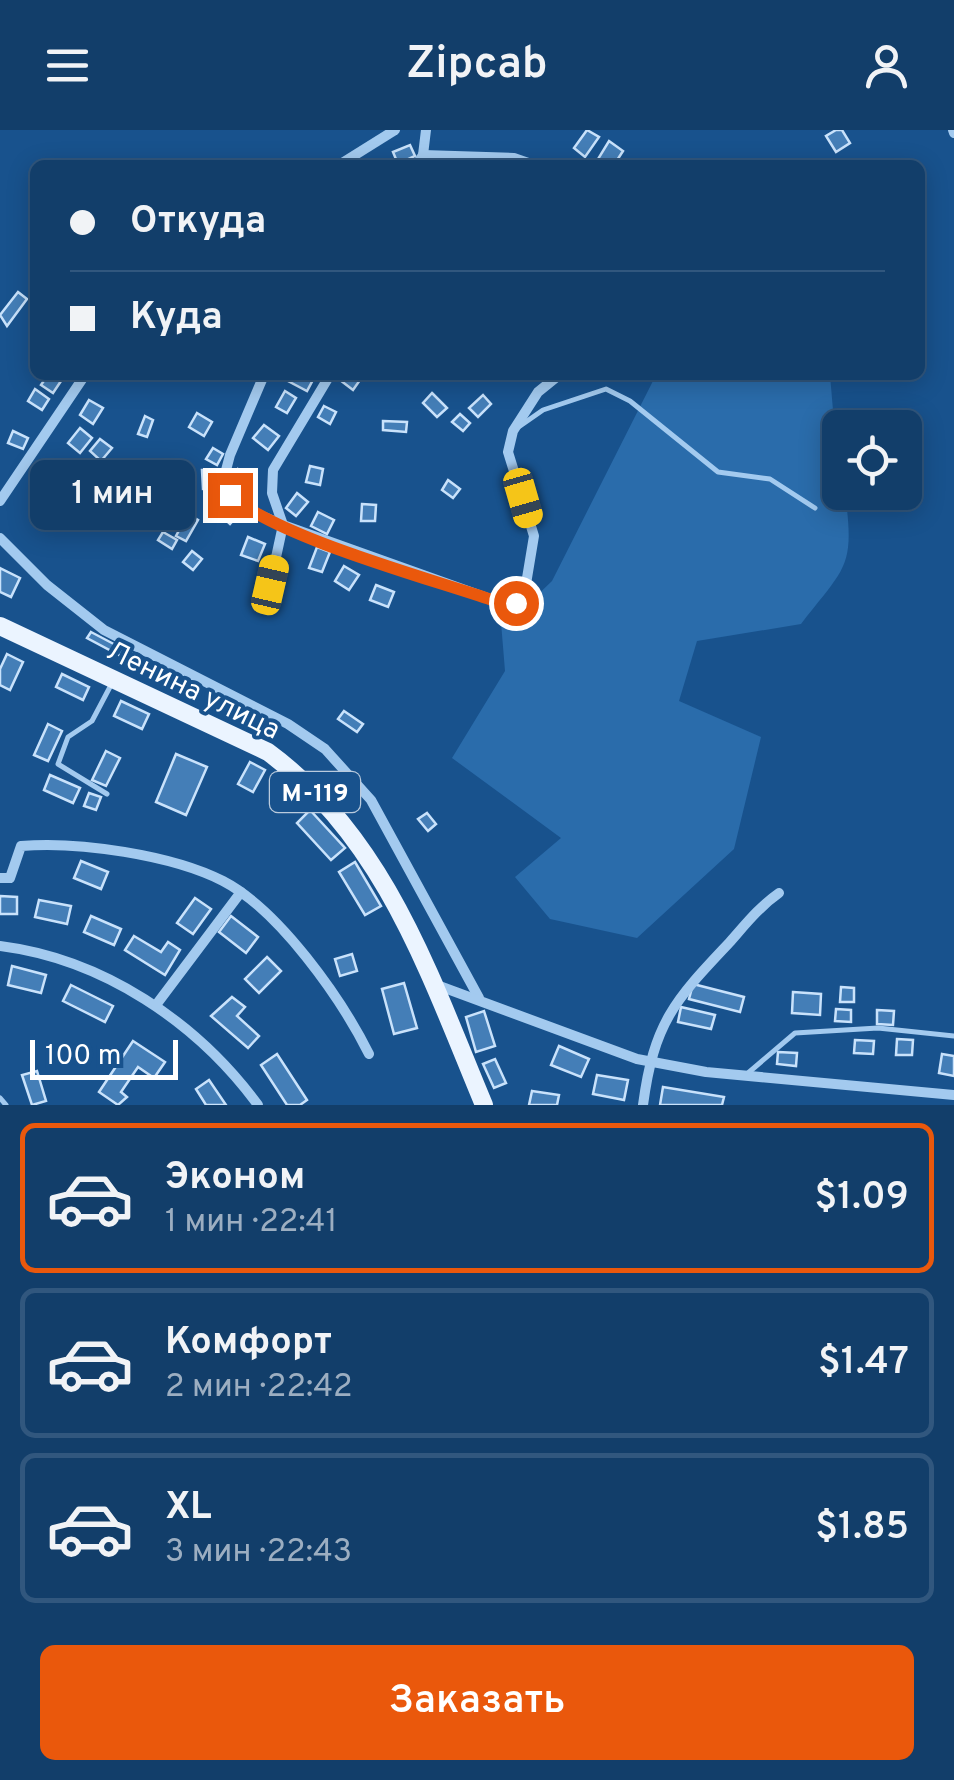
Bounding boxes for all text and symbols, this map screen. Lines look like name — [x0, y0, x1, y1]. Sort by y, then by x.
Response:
text: Zipcab — [406, 37, 548, 94]
icon: menu — [40, 38, 95, 93]
icon: person — [859, 38, 914, 93]
text: Откуда — [130, 198, 266, 247]
text: Куда — [130, 294, 223, 343]
map controls — [822, 410, 922, 510]
button: locate — [822, 410, 922, 510]
callout: 1 мин — [30, 460, 195, 530]
car — [500, 465, 546, 531]
route end — [208, 473, 253, 518]
text: 1 мин — [72, 475, 153, 515]
car — [249, 552, 291, 618]
route start — [494, 581, 539, 626]
street label: Ленина улица — [100, 634, 285, 749]
road number: М-119 — [270, 772, 360, 812]
scale bar — [30, 1035, 178, 1080]
text: 100 m — [45, 1039, 121, 1075]
icon: car — [45, 1153, 135, 1243]
text: Эконом — [165, 1154, 305, 1203]
text: $1.09 — [814, 1174, 909, 1223]
text: 1 мин · 22:41 — [165, 1203, 337, 1243]
icon: car — [45, 1318, 135, 1408]
text: Комфорт — [165, 1319, 332, 1368]
text: $1.47 — [818, 1339, 909, 1388]
text: 2 мин · 22:42 — [165, 1368, 353, 1408]
icon: car — [45, 1483, 135, 1573]
text: XL — [165, 1484, 212, 1533]
text: $1.85 — [815, 1504, 909, 1553]
text: 3 мин · 22:43 — [165, 1533, 352, 1573]
button: Заказать — [40, 1645, 914, 1760]

